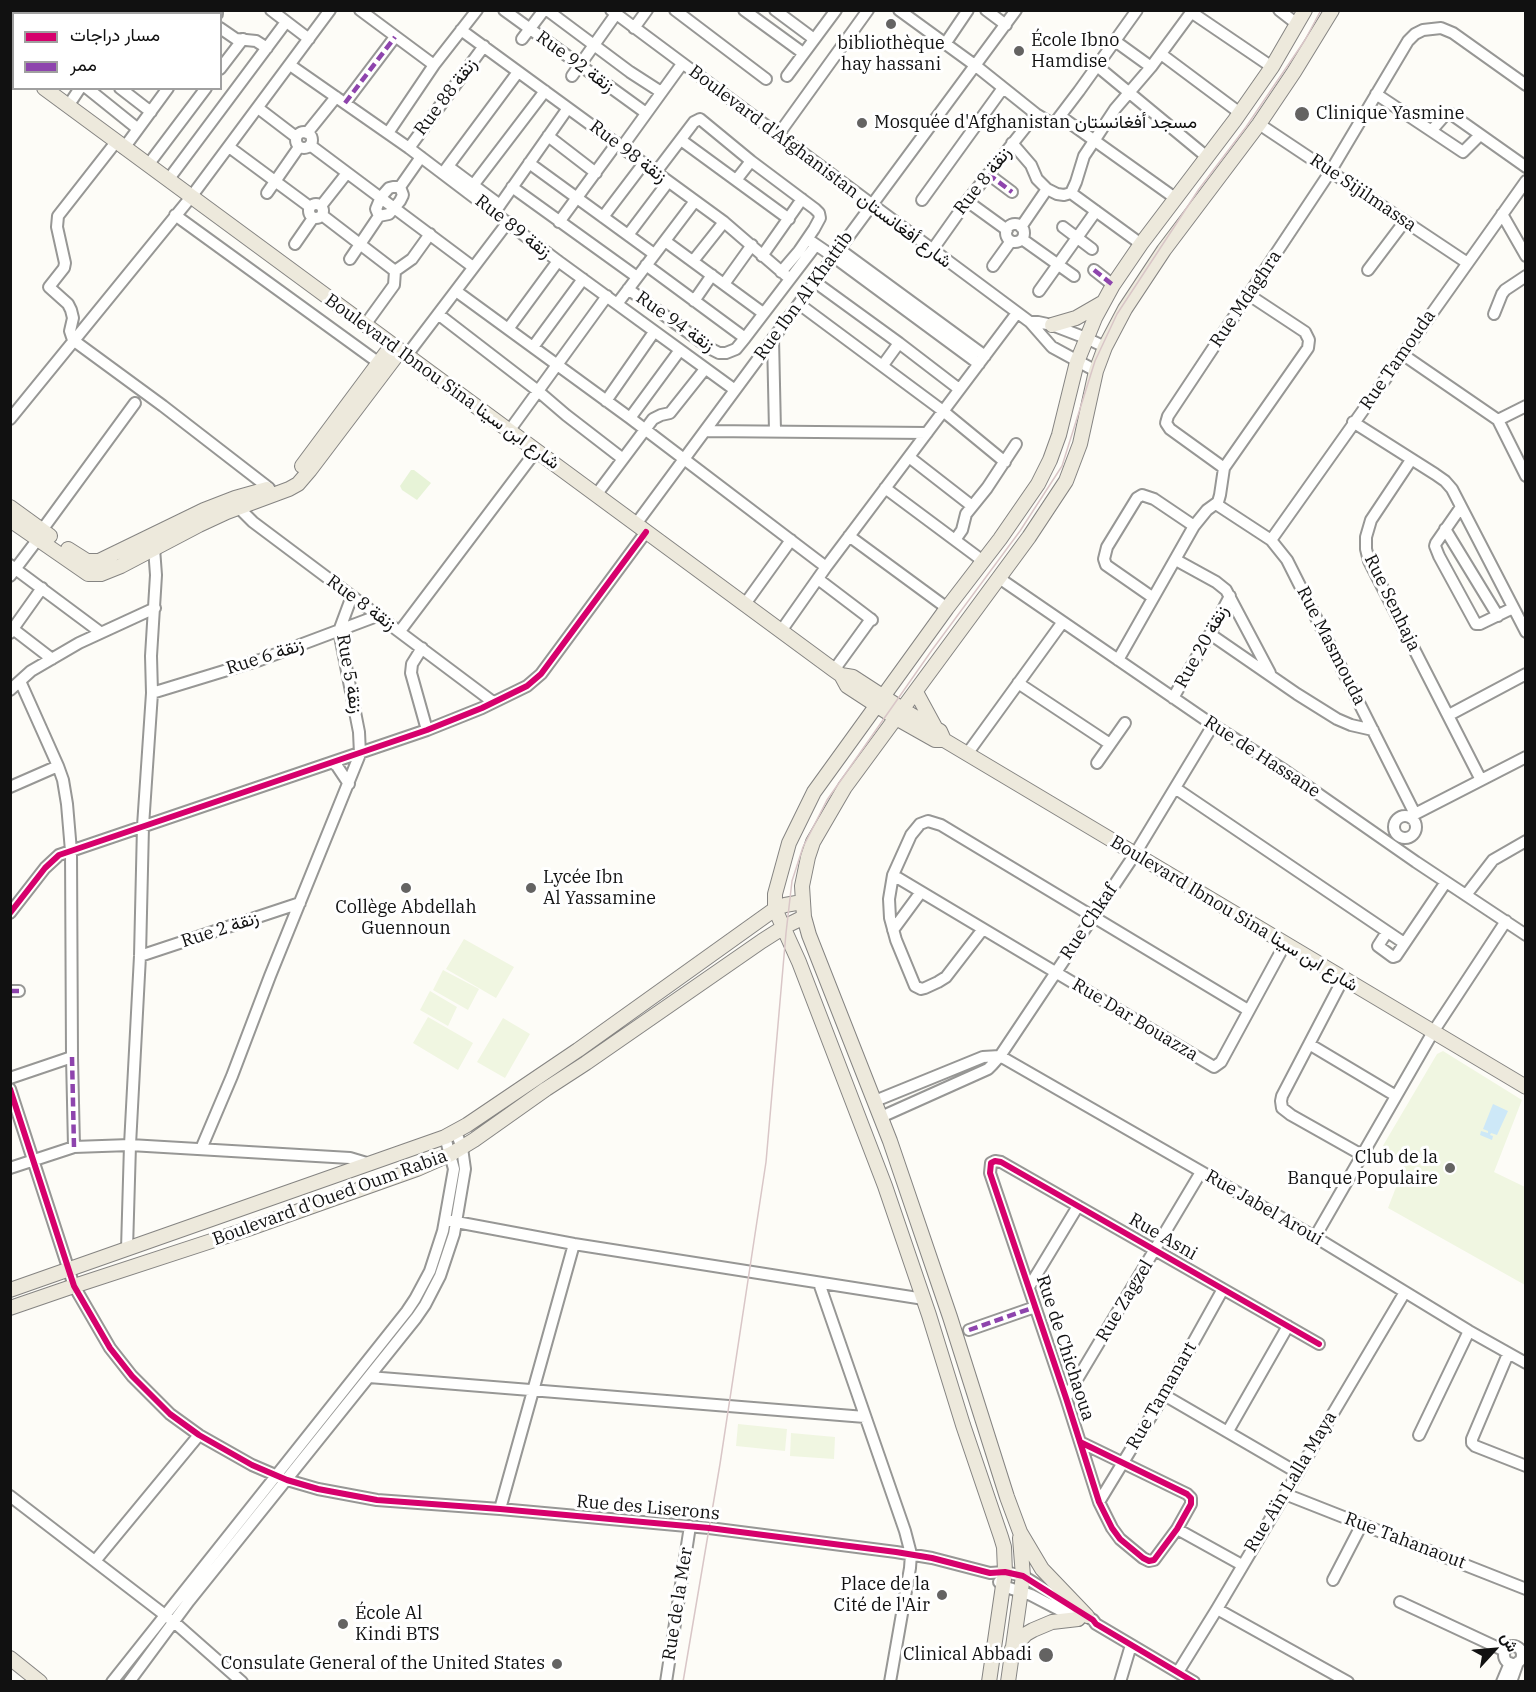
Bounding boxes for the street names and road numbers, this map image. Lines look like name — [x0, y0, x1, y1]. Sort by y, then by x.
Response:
street label: Rue 92 زنقة — [532, 26, 618, 98]
street label: Rue 88 زنقة — [410, 54, 482, 140]
street label: Boulevard d'Afghanistan شارع أفغانستان — [684, 61, 956, 273]
street label: Rue 98 زنقة — [585, 116, 671, 188]
street label: Rue 8 زنقة — [950, 143, 1016, 219]
street label: Rue Sijilmassa — [1306, 149, 1420, 237]
street label: Rue 89 زنقة — [470, 190, 556, 264]
street label: Rue Ibn Al Khattib — [750, 227, 858, 365]
street label: Rue Mdaghra — [1206, 246, 1286, 352]
street label: Rue 94 زنقة — [631, 287, 719, 357]
street label: Boulevard Ibnou Sina شارع ابن سينا — [320, 290, 564, 474]
street label: Rue Tamouda — [1356, 306, 1440, 414]
street label: Rue Senhaja — [1359, 551, 1425, 655]
street label: Rue 8 زنقة — [322, 571, 400, 635]
street label: Rue Masmouda — [1292, 583, 1370, 709]
street label: Rue 20 زنقة — [1170, 602, 1234, 692]
street label: Rue 5 زنقة — [331, 633, 367, 715]
street label: Rue 6 زنقة — [223, 634, 307, 680]
street label: Rue de Hassane — [1200, 711, 1324, 803]
street label: Boulevard Ibnou Sina شارع ابن سينا — [1106, 831, 1362, 997]
street label: Rue Chkaf — [1056, 880, 1122, 964]
street label: Rue 2 زنقة — [178, 907, 262, 953]
street label: Rue Dar Bouazza — [1068, 974, 1202, 1066]
street label: Boulevard d'Oued Oum Rabia — [210, 1145, 450, 1251]
street label: Rue Jabel Aroui — [1201, 1166, 1327, 1250]
street label: Rue Asni — [1125, 1209, 1201, 1265]
street label: Rue Zagzel — [1092, 1256, 1158, 1346]
street label: Rue de Chichaoua — [1031, 1272, 1099, 1424]
street label: Rue Tamanart — [1122, 1338, 1202, 1454]
street label: Rue Aïn Lalla Maya — [1240, 1408, 1342, 1556]
street label: Rue des Liserons — [575, 1491, 721, 1525]
street label: Rue Tahanaout — [1341, 1508, 1469, 1574]
street label: Rue de la Mer — [658, 1546, 698, 1662]

